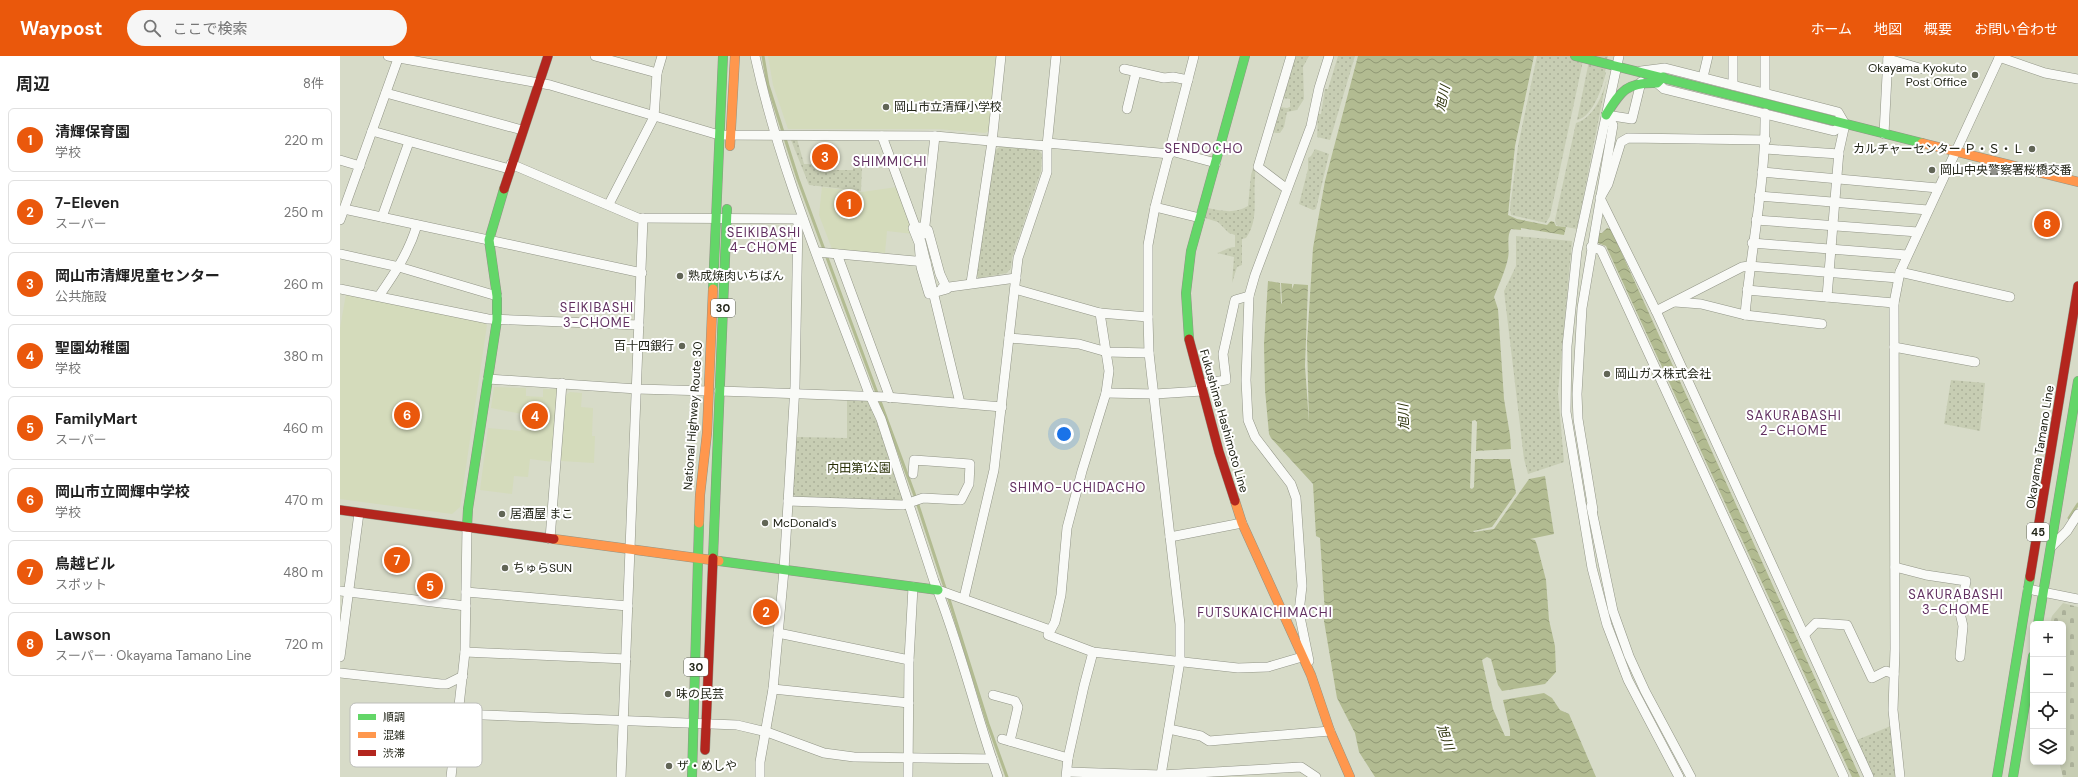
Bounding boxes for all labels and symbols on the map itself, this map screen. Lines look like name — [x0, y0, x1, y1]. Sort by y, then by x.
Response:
place label: Okayama Kyokuto Post Office — [1868, 60, 1967, 90]
marker: Okayama Kyokuto Post Office — [1970, 70, 1980, 80]
water label: 旭川 — [1431, 82, 1454, 113]
place label: 岡山市立清輝小学校 — [894, 99, 1002, 115]
marker: 岡山市立清輝小学校 — [881, 102, 891, 112]
district label: SENDOCHO — [1164, 140, 1244, 157]
place label: カルチャーセンター Ｐ・Ｓ・Ｌ — [1853, 141, 2024, 157]
pin: 3 — [812, 142, 838, 172]
marker: カルチャーセンター Ｐ・Ｓ・Ｌ — [2027, 144, 2037, 154]
district label: SHIMMICHI — [853, 153, 927, 170]
place label: 岡山中央警察署桜橋交番 — [1940, 162, 2072, 178]
marker: 岡山中央警察署桜橋交番 — [1927, 165, 1937, 175]
pin: 1 — [836, 189, 862, 219]
pin: 8 — [2034, 209, 2060, 239]
district label: SEIKIBASHI 4-CHOME — [727, 224, 801, 256]
place label: 熟成焼肉いちばん — [688, 268, 784, 284]
marker: 熟成焼肉いちばん — [675, 271, 685, 281]
district label: SEIKIBASHI 3-CHOME — [560, 299, 634, 331]
road number: 30 — [711, 299, 735, 317]
place label: 百十四銀行 — [614, 338, 674, 354]
marker: 百十四銀行 — [677, 341, 687, 351]
street label: National Highway Route 30 — [680, 341, 706, 491]
street label: Fukushima Hashimoto Line — [1196, 348, 1252, 495]
place label: 岡山ガス株式会社 — [1615, 366, 1711, 382]
marker: 岡山ガス株式会社 — [1602, 369, 1612, 379]
street label: Okayama Tamano Line — [2022, 384, 2058, 510]
pin: 6 — [394, 400, 420, 430]
pin: 4 — [522, 401, 548, 431]
water label: 旭川 — [1394, 402, 1412, 430]
district label: SAKURABASHI 2-CHOME — [1746, 407, 1842, 439]
your location — [1054, 424, 1074, 444]
park label: 内田第1公園 — [827, 460, 891, 476]
district label: SHIMO-UCHIDACHO — [1010, 479, 1146, 496]
place label: 居酒屋 まこ — [510, 506, 573, 522]
marker: 居酒屋 まこ — [497, 509, 507, 519]
place label: McDonald's — [773, 515, 837, 531]
marker: McDonald's — [760, 518, 770, 528]
road number: 45 — [2027, 523, 2049, 541]
pin: 7 — [384, 545, 410, 575]
place label: ちゅらSUN — [513, 560, 572, 576]
marker: ちゅらSUN — [500, 563, 510, 573]
pin: 5 — [417, 571, 443, 601]
district label: SAKURABASHI 3-CHOME — [1908, 586, 2004, 618]
pin: 2 — [753, 597, 779, 627]
district label: FUTSUKAICHIMACHI — [1197, 604, 1333, 621]
road number: 30 — [684, 658, 708, 676]
place label: 味の民芸 — [676, 686, 724, 702]
marker: 味の民芸 — [663, 689, 673, 699]
legend — [350, 703, 482, 767]
text: 順調 — [383, 710, 405, 724]
water label: 旭川 — [1433, 722, 1458, 754]
text: 混雑 — [383, 728, 405, 742]
text: 渋滞 — [383, 746, 405, 760]
place label: ザ・めしや — [677, 758, 737, 774]
marker: ザ・めしや — [664, 761, 674, 771]

